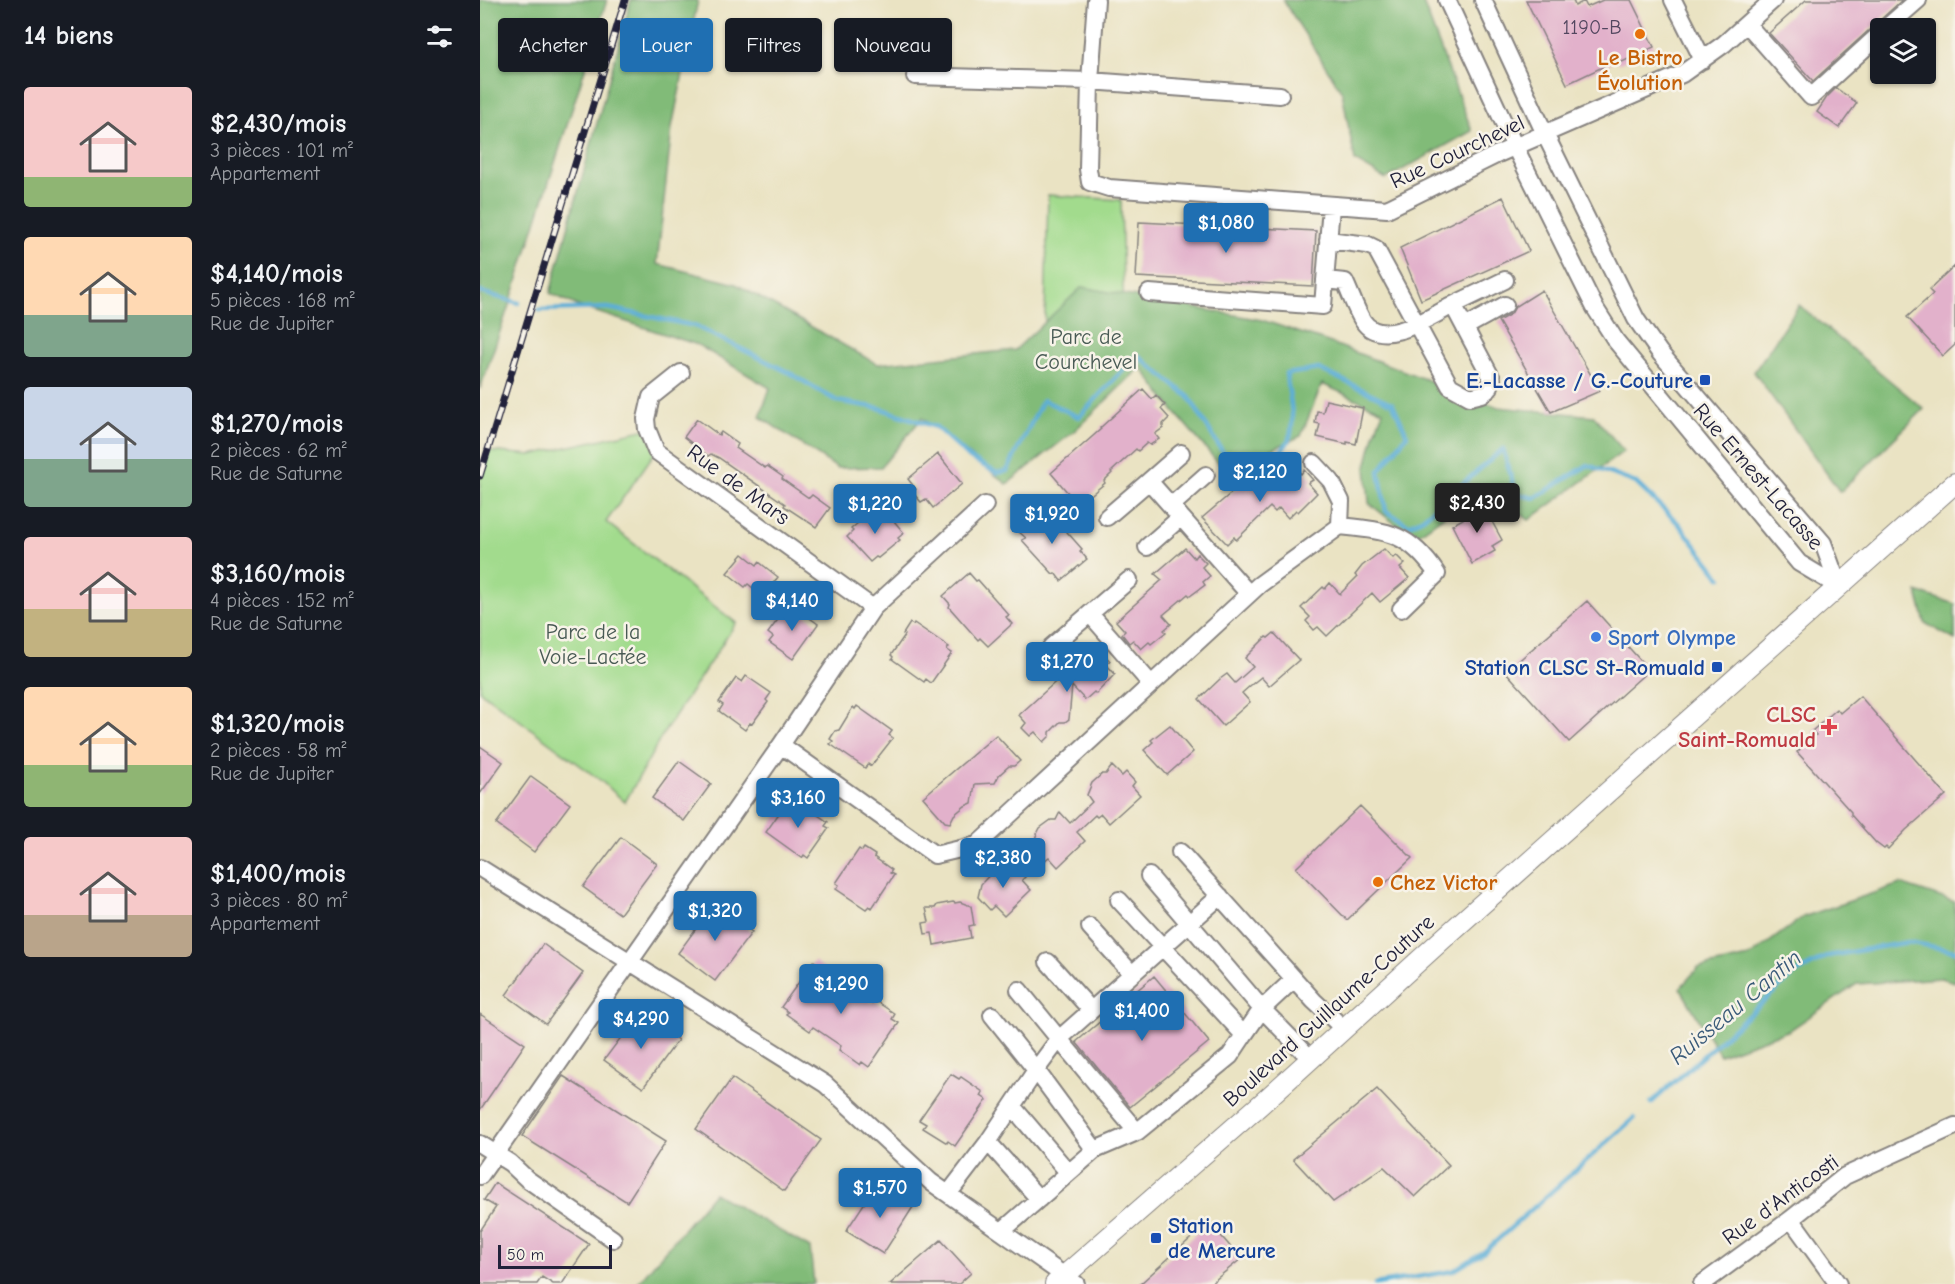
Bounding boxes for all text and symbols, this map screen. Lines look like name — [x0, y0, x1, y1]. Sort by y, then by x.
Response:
house number: 1190-B — [1562, 16, 1622, 39]
chip: Acheter — [498, 18, 608, 72]
chip: Louer — [620, 18, 713, 72]
chip: Filtres — [725, 18, 822, 72]
chip: Nouveau — [834, 18, 952, 72]
map controls — [1870, 18, 1936, 84]
button: layers — [1870, 18, 1936, 84]
icon: filters — [423, 20, 456, 53]
text: 14 biens — [24, 21, 113, 51]
marker: Le Bistro Évolution — [1633, 27, 1647, 41]
place label: Le Bistro Évolution — [1597, 45, 1683, 96]
text: $2,430/mois — [210, 109, 346, 139]
street label: Rue Courchevel — [1386, 109, 1529, 194]
icon: home — [72, 111, 144, 183]
text: 3 pièces · 101 m² — [210, 139, 353, 162]
text: Appartement — [210, 162, 320, 185]
pin: $1,080 — [1177, 203, 1275, 254]
text: $1,080 — [1198, 211, 1254, 234]
text: $4,140/mois — [210, 259, 343, 289]
icon: home — [72, 261, 144, 333]
text: 5 pièces · 168 m² — [210, 289, 355, 312]
text: Rue de Jupiter — [210, 312, 334, 335]
park label: Parc de Courchevel — [1035, 324, 1137, 375]
place label: E.-Lacasse / G.-Couture — [1466, 368, 1693, 394]
marker: E.-Lacasse / G.-Couture — [1698, 373, 1712, 387]
street label: Rue Ernest-Lacasse — [1688, 398, 1829, 555]
text: $1,270/mois — [210, 409, 343, 439]
icon: home — [72, 411, 144, 483]
text: 2 pièces · 62 m² — [210, 439, 347, 462]
street label: Rue de Mars — [682, 439, 795, 531]
pin: $2,120 — [1211, 452, 1309, 503]
text: $2,120 — [1232, 460, 1288, 483]
text: Rue de Saturne — [210, 462, 342, 485]
pin: $2,430 — [1428, 483, 1526, 534]
pin: $1,220 — [826, 484, 924, 535]
text: $2,430 — [1449, 491, 1505, 514]
text: $1,220 — [847, 492, 903, 515]
pin: $1,920 — [1003, 494, 1101, 545]
text: $1,920 — [1024, 502, 1080, 525]
text: $3,160/mois — [210, 559, 345, 589]
icon: home — [72, 561, 144, 633]
pin: $4,140 — [743, 581, 841, 632]
text: 4 pièces · 152 m² — [210, 589, 354, 612]
text: $4,140 — [765, 589, 819, 612]
text: Rue de Saturne — [210, 612, 342, 635]
park label: Parc de la Voie-Lactée — [539, 619, 647, 670]
place label: Sport Olympe — [1608, 625, 1736, 651]
marker: Sport Olympe — [1589, 630, 1603, 644]
pin: $1,270 — [1018, 642, 1116, 693]
text: $1,270 — [1040, 650, 1094, 673]
place label: Station CLSC St-Romuald — [1465, 655, 1705, 681]
marker: Station CLSC St-Romuald — [1710, 660, 1724, 674]
place label: CLSC Saint-Romuald — [1678, 702, 1816, 753]
text: $1,320/mois — [210, 709, 344, 739]
icon: home — [72, 711, 144, 783]
marker: CLSC Saint-Romuald — [1820, 718, 1838, 736]
text: 2 pièces · 58 m² — [210, 739, 347, 762]
text: Rue de Jupiter — [210, 762, 334, 785]
pin: $3,160 — [749, 778, 847, 829]
text: $3,160 — [770, 786, 826, 809]
pin: $2,380 — [954, 838, 1052, 889]
text: $2,380 — [974, 846, 1032, 869]
text: $1,400/mois — [210, 859, 346, 889]
icon: home — [72, 861, 144, 933]
place label: Chez Victor — [1390, 870, 1497, 896]
marker: Chez Victor — [1371, 875, 1385, 889]
text: 3 pièces · 80 m² — [210, 889, 348, 912]
pin: $1,320 — [666, 891, 764, 942]
text: $1,320 — [688, 899, 742, 922]
street label: Boulevard Guillaume-Couture — [1218, 909, 1440, 1112]
text: Appartement — [210, 912, 320, 935]
water label: Ruisseau Cantin — [1663, 944, 1807, 1070]
pin: $1,290 — [792, 964, 890, 1015]
text: $1,290 — [813, 972, 869, 995]
pin: $1,400 — [1093, 991, 1191, 1042]
pin: $4,290 — [592, 999, 690, 1050]
text: $1,400 — [1114, 999, 1170, 1022]
text: $4,290 — [612, 1007, 670, 1030]
street label: Rue d'Anticosti — [1717, 1149, 1844, 1251]
pin: $1,570 — [831, 1168, 929, 1219]
text: $1,570 — [853, 1176, 907, 1199]
place label: Station de Mercure — [1168, 1213, 1276, 1264]
marker: Station de Mercure — [1149, 1231, 1163, 1245]
scale bar — [498, 1242, 612, 1270]
text: 50 m — [507, 1246, 544, 1264]

